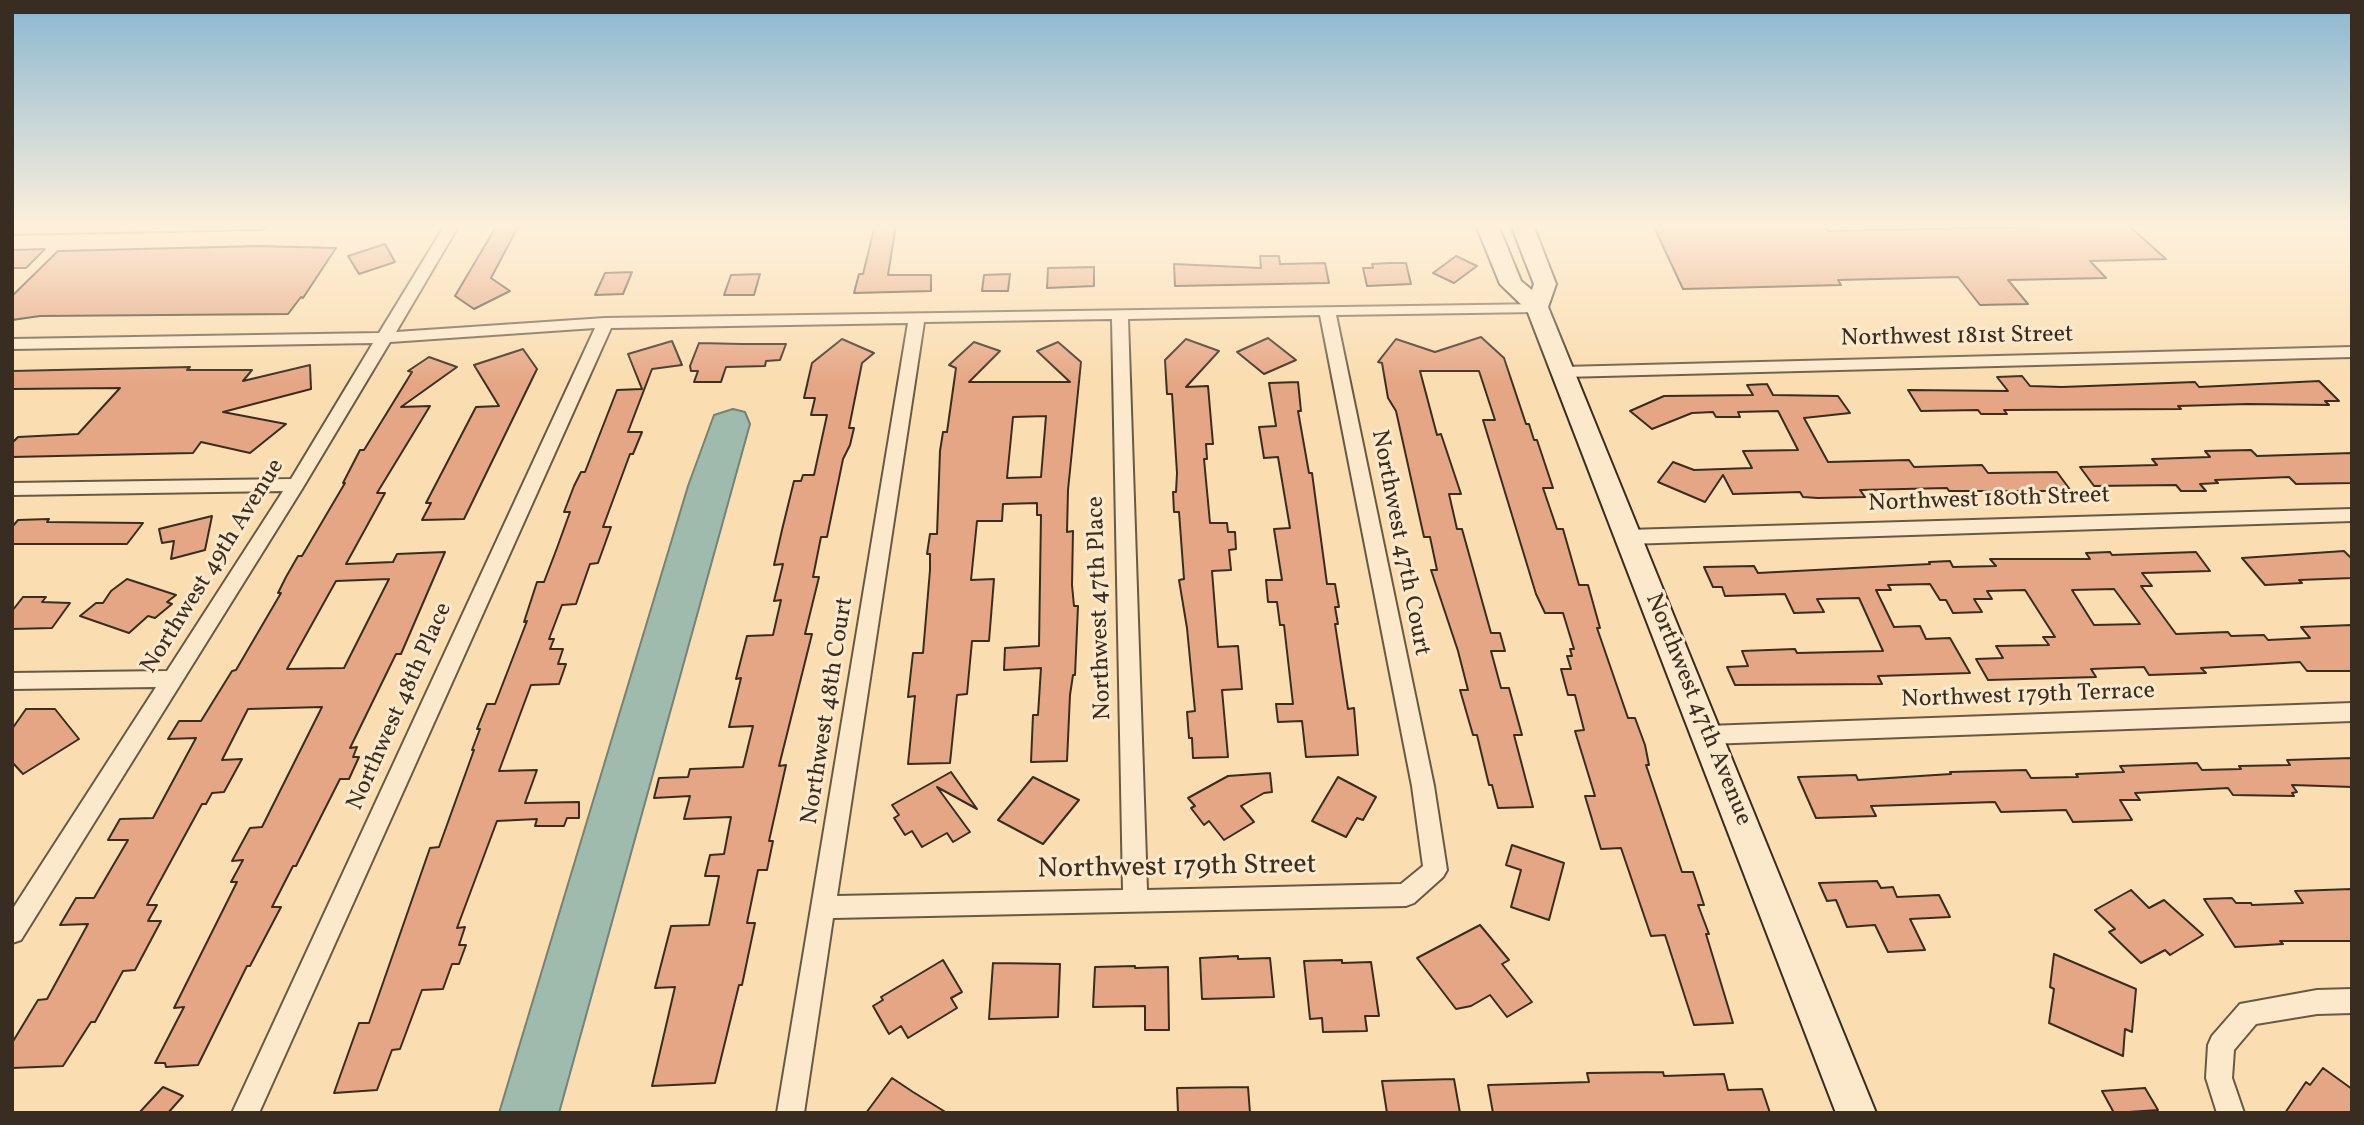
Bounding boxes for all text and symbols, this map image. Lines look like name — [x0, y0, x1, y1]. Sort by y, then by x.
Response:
street label: Northwest 181st Street — [1840, 322, 2074, 354]
street label: Northwest 47th Court — [1363, 428, 1435, 658]
street label: Northwest 49th Avenue — [136, 454, 292, 680]
street label: Northwest 180th Street — [1868, 482, 2110, 520]
street label: Northwest 47th Place — [1083, 495, 1119, 721]
street label: Northwest 47th Avenue — [1637, 590, 1757, 830]
street label: Northwest 48th Court — [797, 595, 861, 827]
street label: Northwest 48th Place — [342, 599, 460, 815]
street label: Northwest 179th Terrace — [1900, 678, 2156, 716]
street label: Northwest 179th Street — [1037, 850, 1317, 888]

